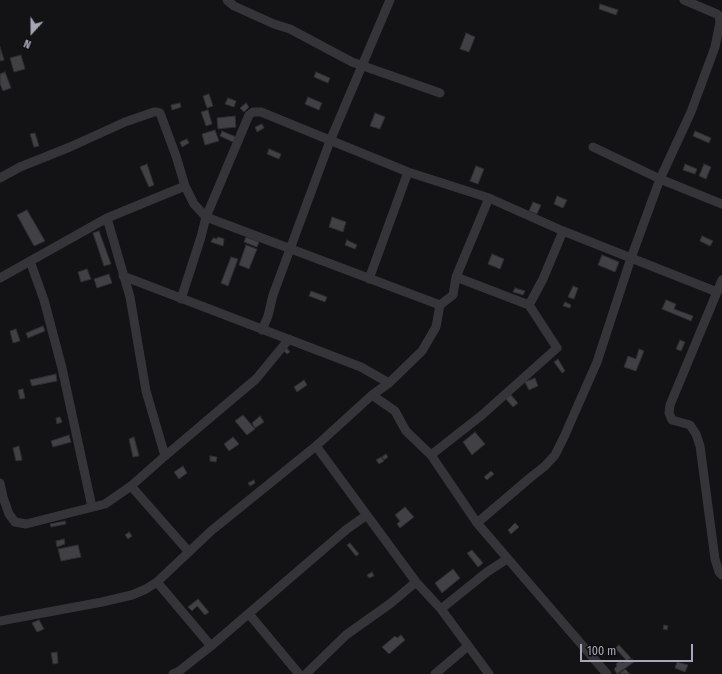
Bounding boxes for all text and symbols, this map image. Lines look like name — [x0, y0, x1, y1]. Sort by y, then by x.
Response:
north arrow — [12, 12, 52, 52]
text: N — [22, 36, 33, 51]
scale bar — [582, 636, 695, 662]
text: 100 m — [587, 644, 616, 658]

